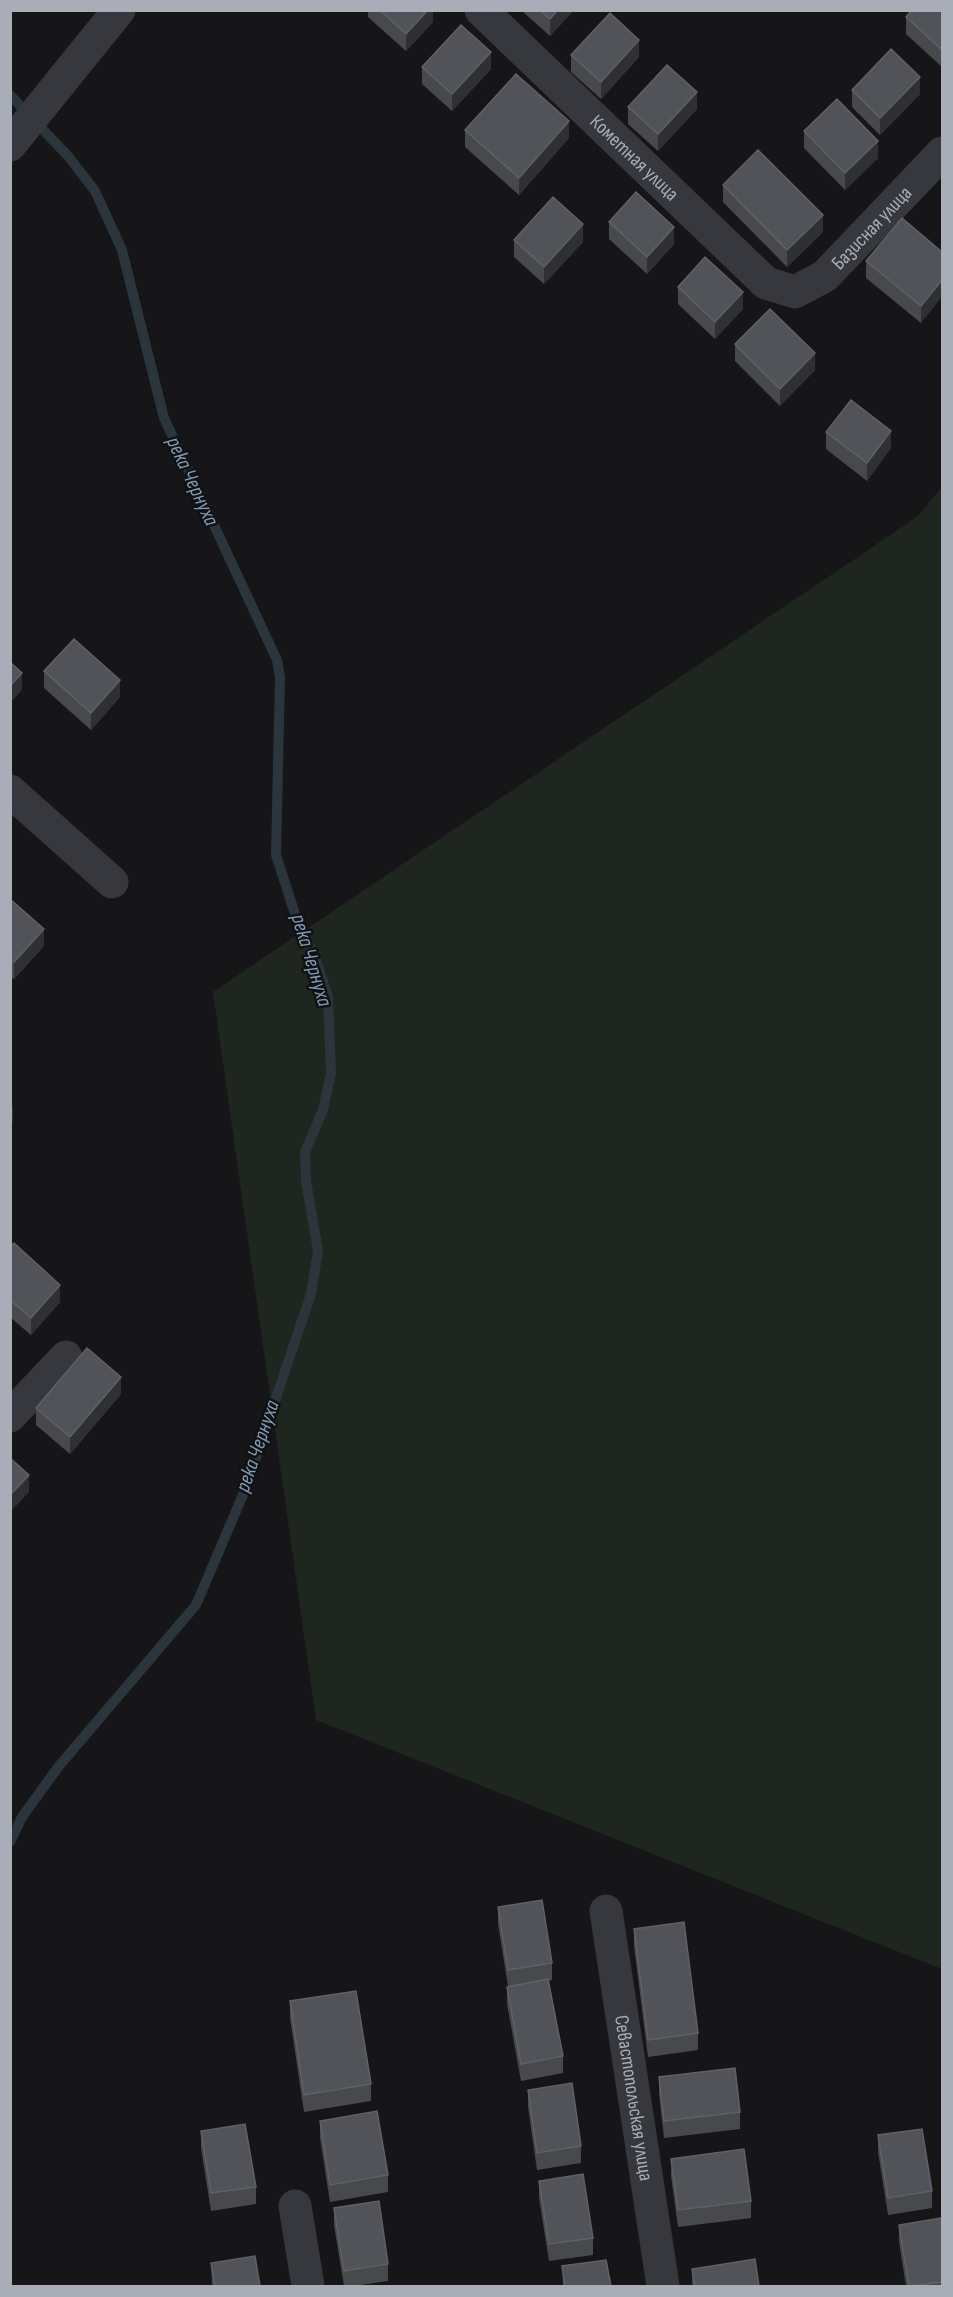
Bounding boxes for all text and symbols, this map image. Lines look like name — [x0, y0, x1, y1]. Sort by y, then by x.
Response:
street label: Кометная улица — [585, 110, 684, 206]
street label: Базисная улица — [827, 181, 917, 275]
water label: река Чернуха — [161, 432, 224, 530]
water label: река Чернуха — [285, 910, 338, 1010]
water label: река Чернуха — [230, 1397, 285, 1496]
street label: Севастопольская улица — [609, 2013, 658, 2183]

